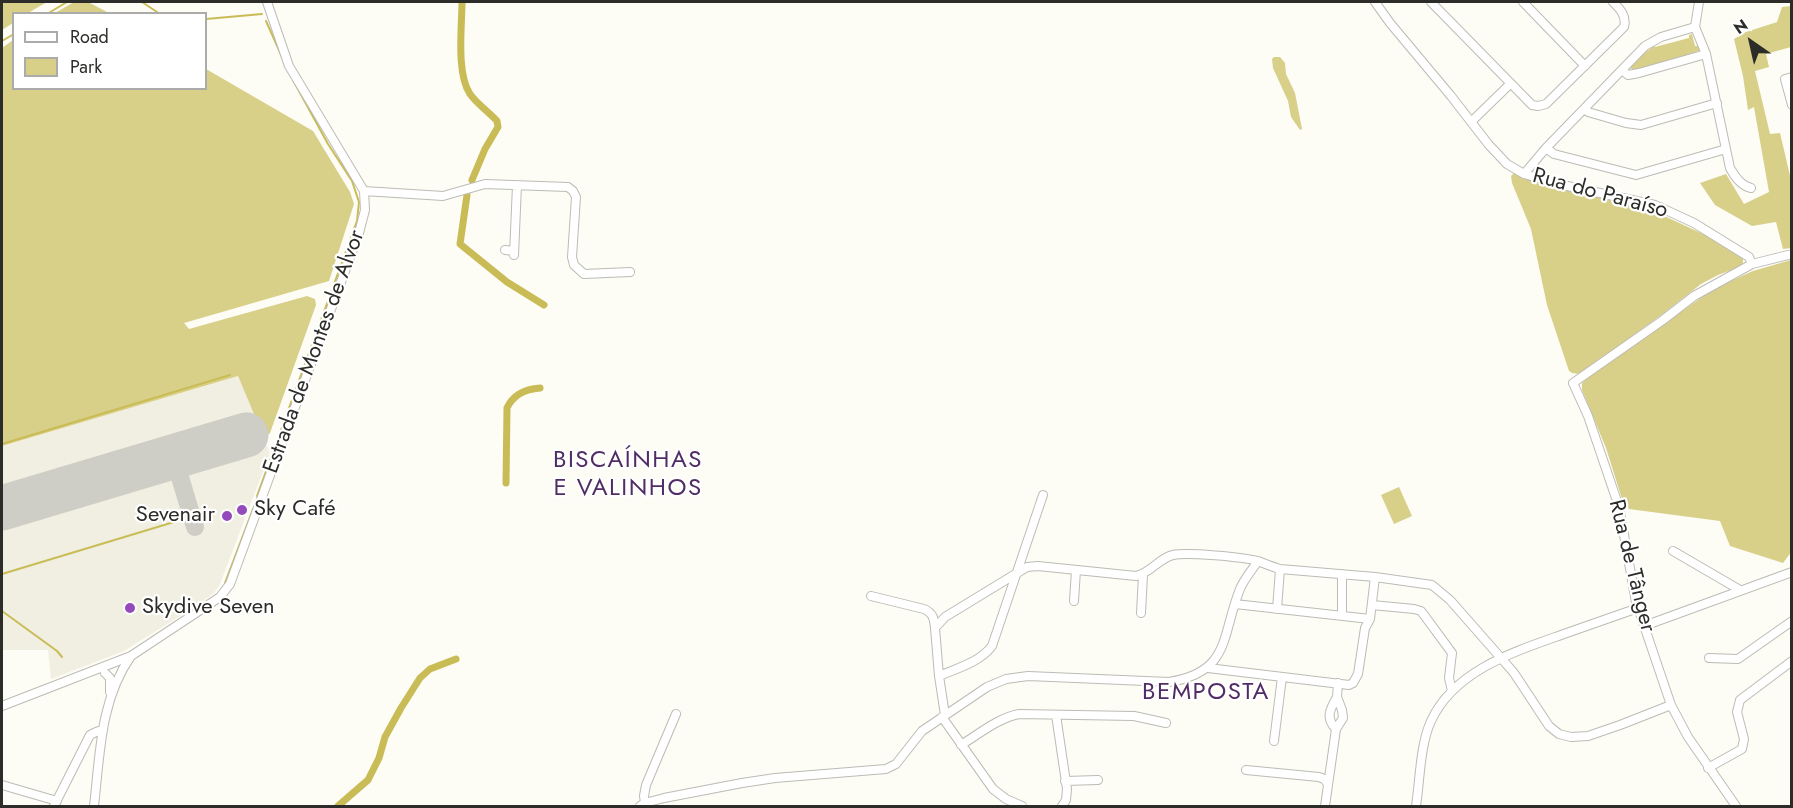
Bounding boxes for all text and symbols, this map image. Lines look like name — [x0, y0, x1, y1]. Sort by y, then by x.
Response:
legend — [12, 12, 207, 90]
north arrow — [1721, 12, 1781, 72]
text: N — [1729, 14, 1752, 40]
text: Road — [70, 24, 109, 50]
text: Park — [70, 54, 102, 80]
street label: Rua do Paraíso — [1529, 163, 1671, 225]
street label: Estrada de Montes de Alvor — [259, 227, 371, 477]
district label: BISCAÍNHAS E VALINHOS — [553, 447, 703, 503]
place label: Sky Café — [254, 497, 336, 523]
street label: Rua de Tânger — [1602, 497, 1660, 635]
place label: Sevenair — [136, 503, 215, 529]
marker: Sky Café — [235, 503, 249, 517]
marker: Sevenair — [220, 509, 234, 523]
place label: Skydive Seven — [142, 595, 275, 621]
marker: Skydive Seven — [123, 601, 137, 615]
district label: BEMPOSTA — [1142, 679, 1270, 707]

